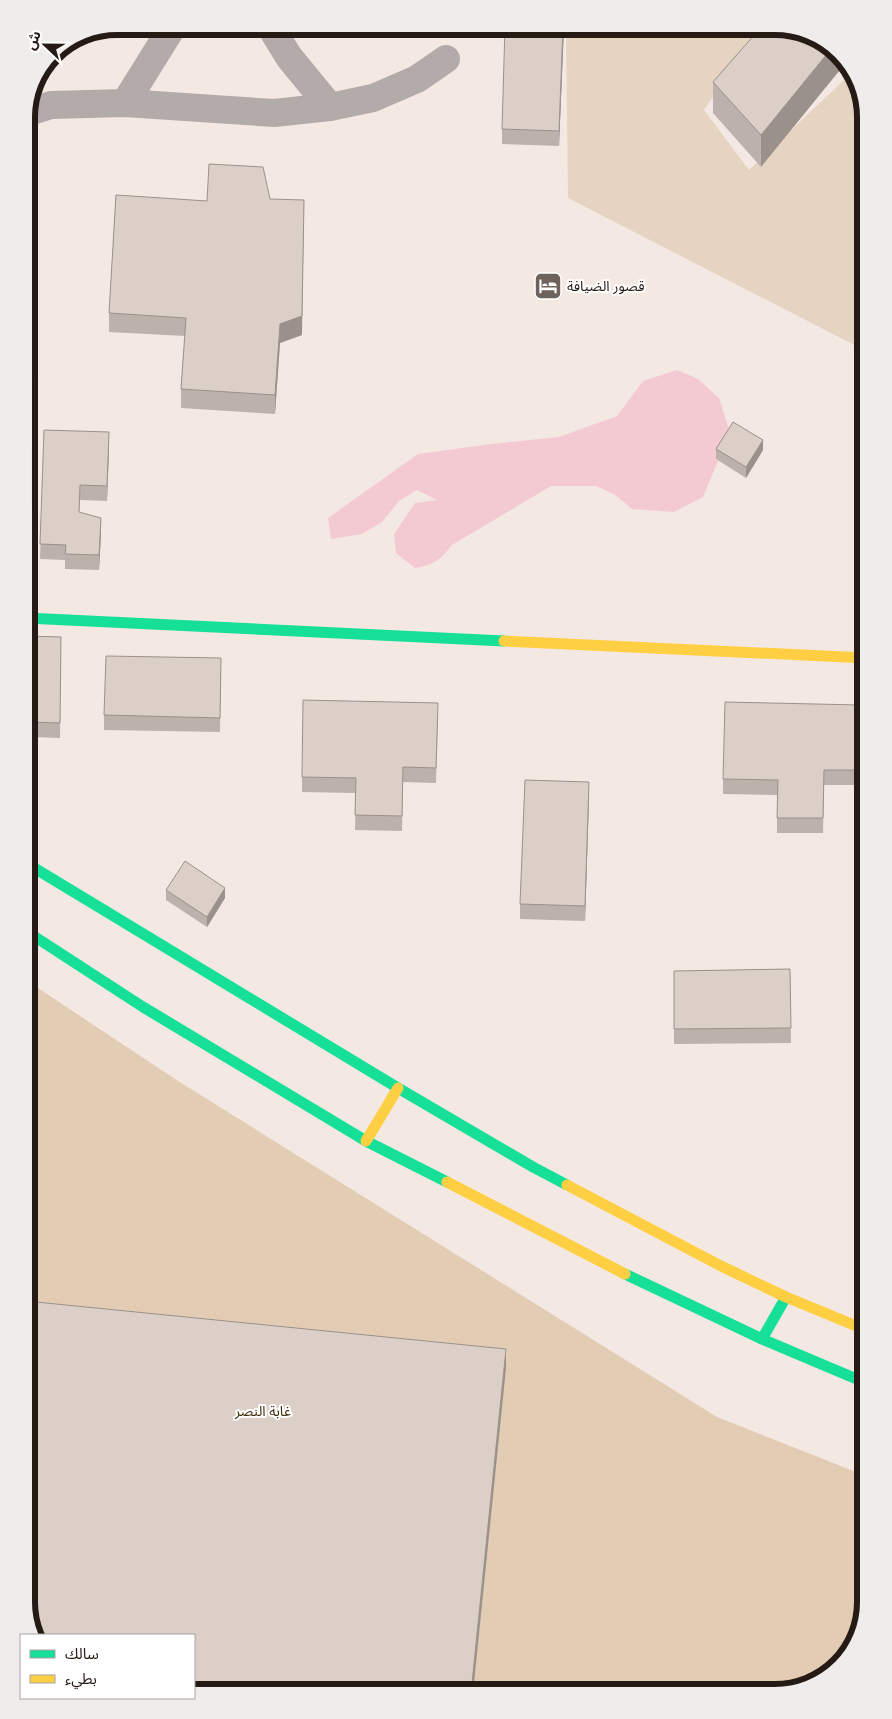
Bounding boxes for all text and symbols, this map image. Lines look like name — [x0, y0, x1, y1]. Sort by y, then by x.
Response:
north arrow — [20, 20, 70, 70]
text: ش — [21, 28, 45, 52]
hotel icon: قصور الضيافة — [533, 271, 563, 301]
place label: قصور الضيافة — [567, 277, 645, 295]
park label: غابة النصر — [234, 1402, 291, 1420]
legend — [20, 1634, 195, 1699]
text: سالك — [65, 1644, 99, 1663]
text: بطيء — [65, 1669, 97, 1690]

